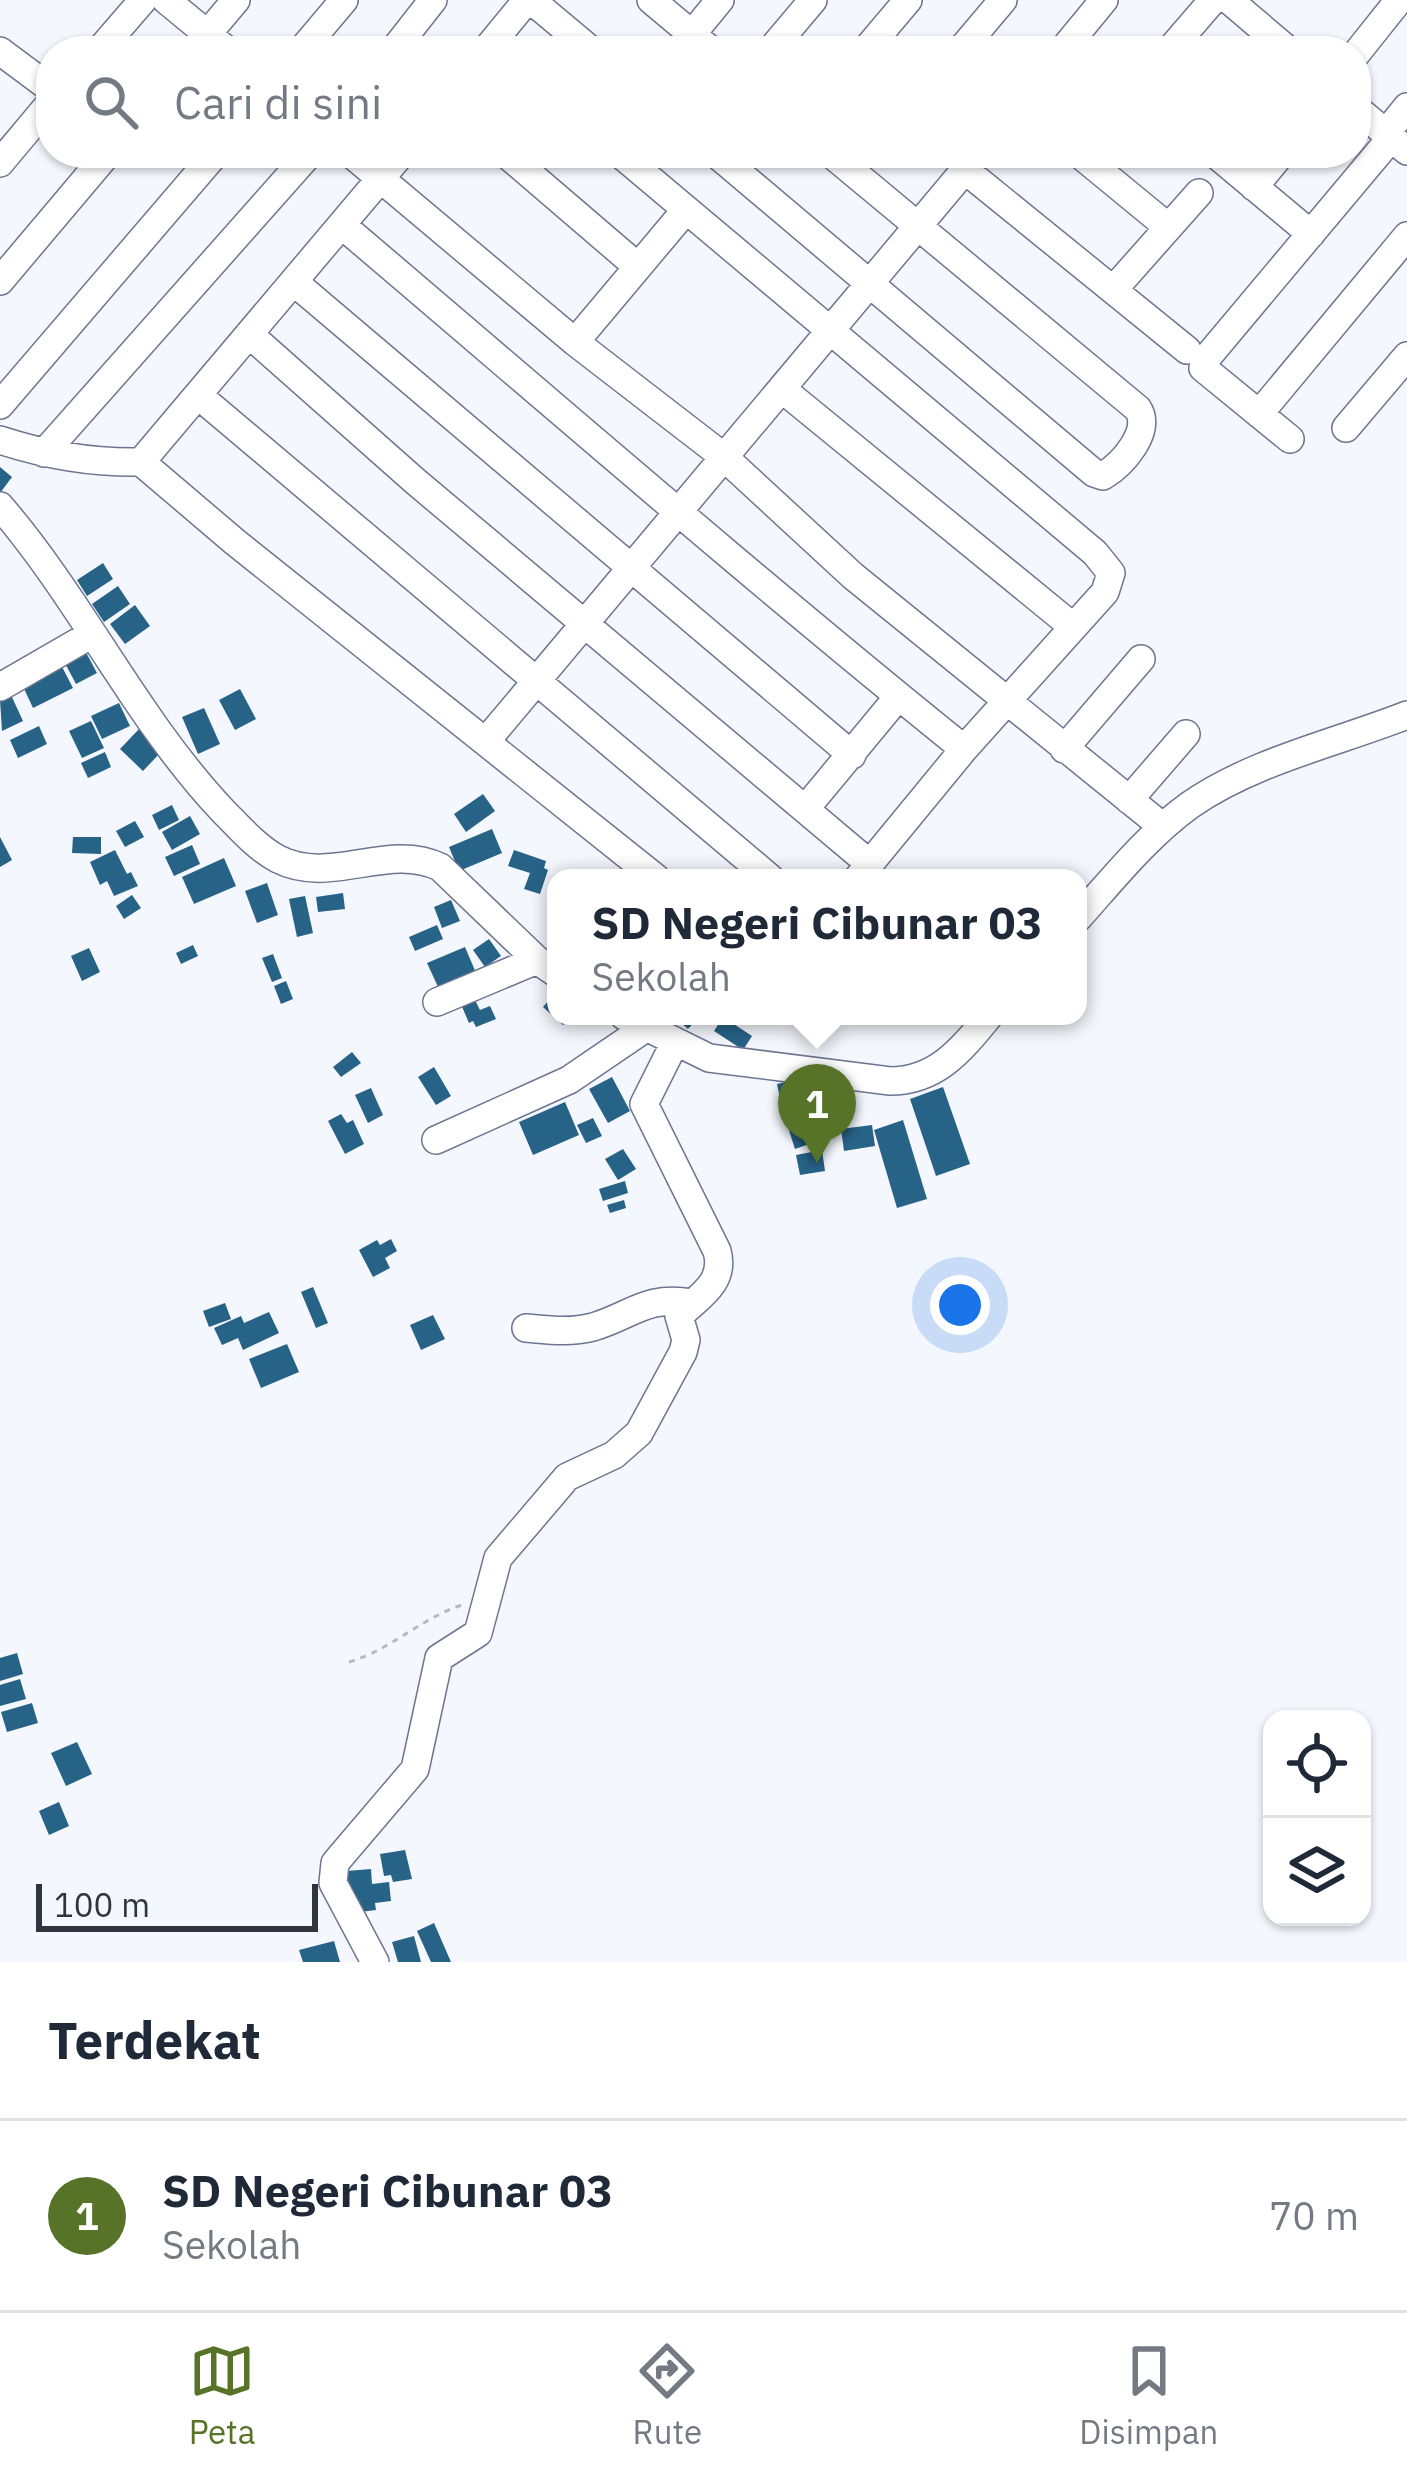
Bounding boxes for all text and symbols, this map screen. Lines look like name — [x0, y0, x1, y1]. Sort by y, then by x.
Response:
search box — [36, 36, 1371, 168]
icon: search — [78, 69, 144, 135]
text: Cari di sini — [174, 73, 382, 131]
popup — [547, 869, 1087, 1025]
text: SD Negeri Cibunar 03 — [591, 893, 1043, 951]
text: Sekolah — [591, 951, 731, 1002]
pin: 1 — [778, 1064, 856, 1163]
your location — [930, 1275, 990, 1335]
map controls — [1263, 1710, 1371, 1926]
button: locate — [1263, 1710, 1371, 1818]
button: layers — [1263, 1818, 1371, 1926]
scale bar — [36, 1878, 318, 1931]
text: 100 m — [54, 1883, 150, 1926]
text: Terdekat — [48, 2007, 261, 2073]
text: SD Negeri Cibunar 03 — [162, 2161, 613, 2219]
text: 1 — [75, 2190, 99, 2241]
text: 70 m — [1269, 2190, 1359, 2241]
text: Sekolah — [162, 2219, 301, 2270]
tab: Peta — [189, 2338, 255, 2453]
tab: Rute — [633, 2338, 702, 2453]
tab: Disimpan — [1079, 2338, 1218, 2453]

